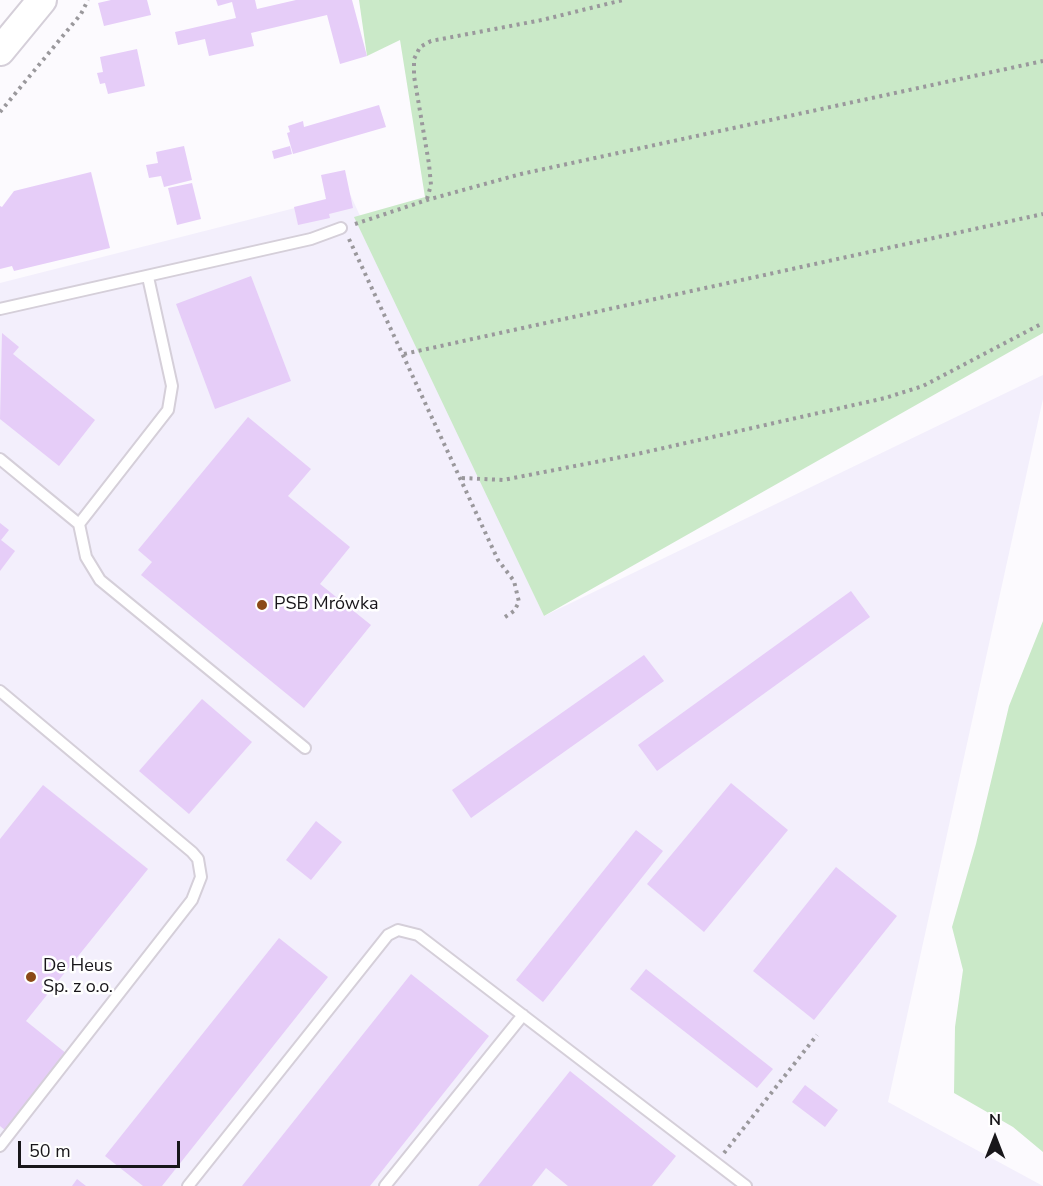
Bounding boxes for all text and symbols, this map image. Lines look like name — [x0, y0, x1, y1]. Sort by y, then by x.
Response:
place label: PSB Mrówka — [274, 594, 378, 616]
marker: PSB Mrówka — [255, 598, 269, 612]
place label: De Heus Sp. z o.o. — [43, 956, 113, 998]
marker: De Heus Sp. z o.o. — [24, 970, 38, 984]
north arrow — [965, 1108, 1025, 1168]
text: N — [989, 1109, 1001, 1131]
scale bar — [21, 1129, 183, 1167]
text: 50 m — [29, 1139, 71, 1163]

